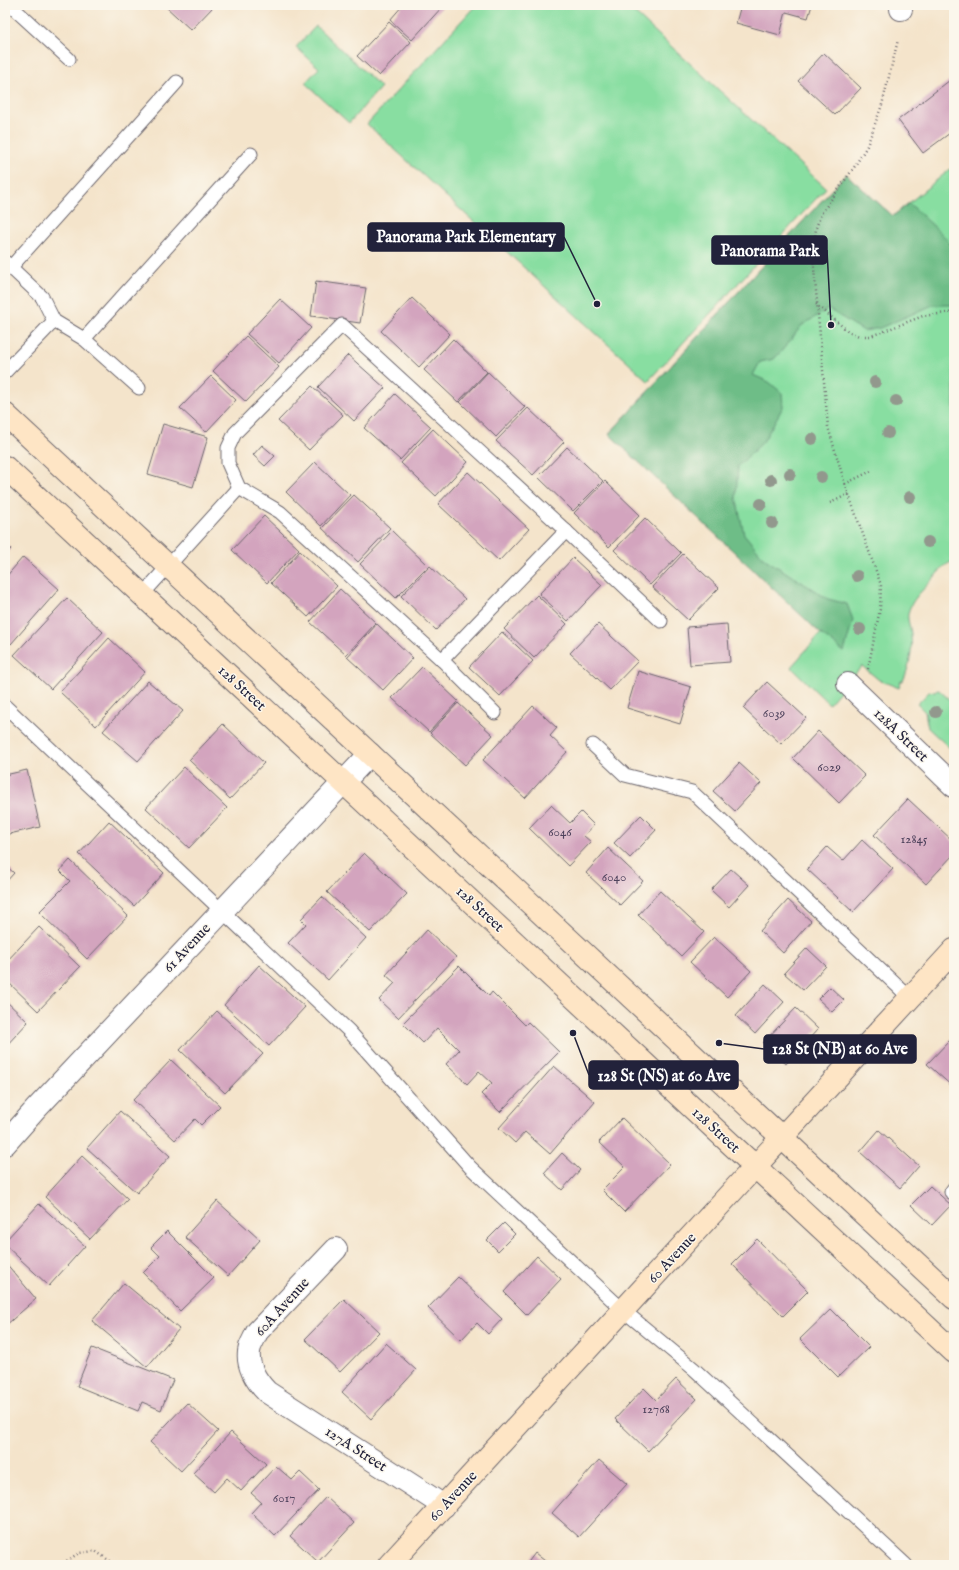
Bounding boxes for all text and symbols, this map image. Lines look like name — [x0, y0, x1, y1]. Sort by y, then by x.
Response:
callout: Panorama Park Elementary — [368, 223, 564, 251]
text: Panorama Park Elementary — [376, 228, 557, 248]
callout: Panorama Park — [712, 236, 827, 264]
text: Panorama Park — [720, 242, 820, 262]
street label: 128 Street — [214, 661, 270, 715]
street label: 128A Street — [870, 704, 932, 766]
house number: 6039 — [763, 705, 786, 722]
house number: 6029 — [817, 759, 841, 776]
house number: 6046 — [548, 824, 572, 841]
house number: 12845 — [900, 831, 928, 848]
house number: 6040 — [602, 869, 626, 886]
street label: 128 Street — [452, 882, 508, 936]
street label: 61 Avenue — [159, 919, 215, 977]
callout: 128 St (NB) at 60 Ave — [764, 1035, 916, 1063]
text: 128 St (NB) at 60 Ave — [772, 1040, 909, 1060]
callout: 128 St (NS) at 60 Ave — [589, 1061, 738, 1089]
text: 128 St (NS) at 60 Ave — [597, 1067, 731, 1087]
street label: 128 Street — [688, 1103, 744, 1157]
street label: 60 Avenue — [644, 1228, 700, 1287]
street label: 60A Avenue — [251, 1273, 314, 1340]
house number: 12768 — [642, 1401, 670, 1418]
street label: 127A Street — [321, 1422, 391, 1476]
street label: 60 Avenue — [425, 1466, 481, 1525]
house number: 6017 — [273, 1490, 295, 1507]

